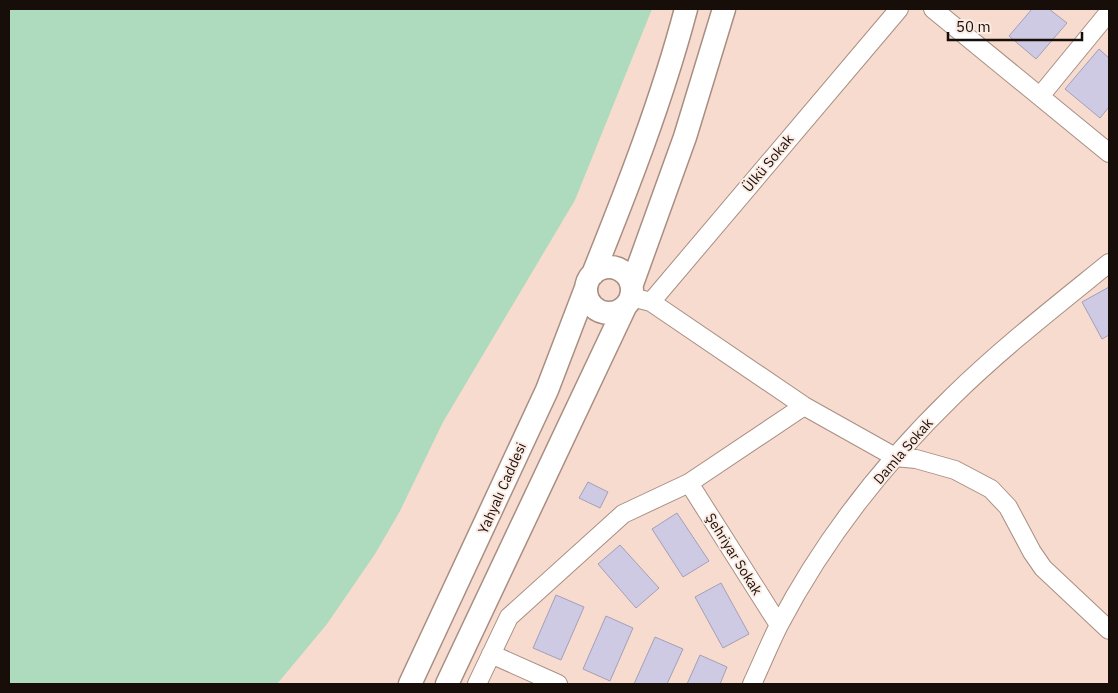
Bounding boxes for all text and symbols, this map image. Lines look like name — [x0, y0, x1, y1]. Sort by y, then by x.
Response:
scale bar — [948, 10, 1082, 42]
text: 50 m — [956, 17, 991, 36]
street label: Ülkü Sokak — [739, 130, 798, 196]
street label: Damla Sokak — [869, 414, 937, 488]
street label: Yahyalı Caddesi — [474, 439, 530, 537]
street label: Şehriyar Sokak — [702, 510, 767, 599]

